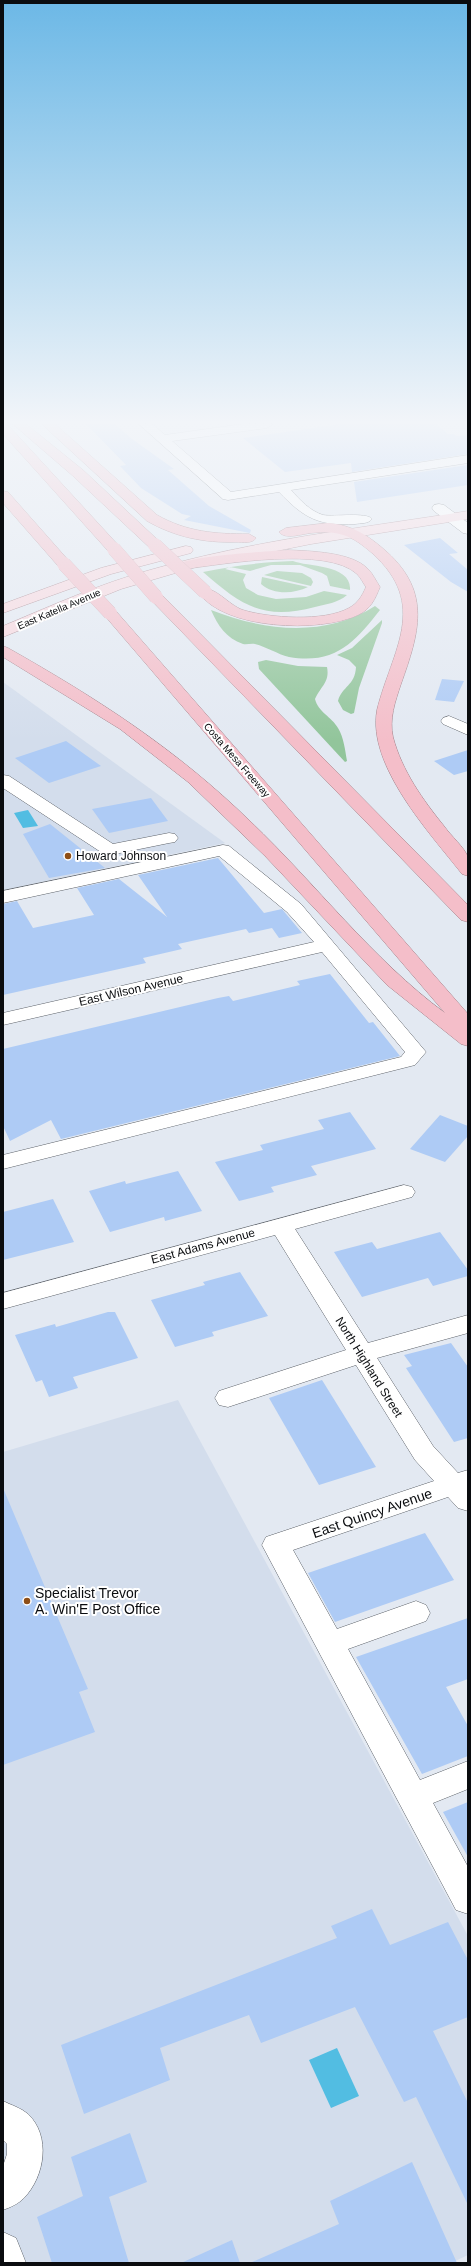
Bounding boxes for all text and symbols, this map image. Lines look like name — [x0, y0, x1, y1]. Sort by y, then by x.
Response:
street label: East Katella Avenue — [16, 586, 103, 632]
street label: Costa Mesa Freeway — [202, 721, 272, 799]
place label: Howard Johnson — [76, 849, 166, 863]
marker: Howard Johnson — [63, 851, 73, 861]
street label: East Wilson Avenue — [78, 971, 185, 1009]
street label: East Adams Avenue — [149, 1225, 257, 1267]
street label: North Highland Street — [332, 1314, 406, 1420]
street label: East Quincy Avenue — [310, 1485, 434, 1541]
place label: Specialist Trevor A. Win'E Post Office — [35, 1585, 161, 1617]
marker: Specialist Trevor A. Win'E Post Office — [22, 1596, 32, 1606]

